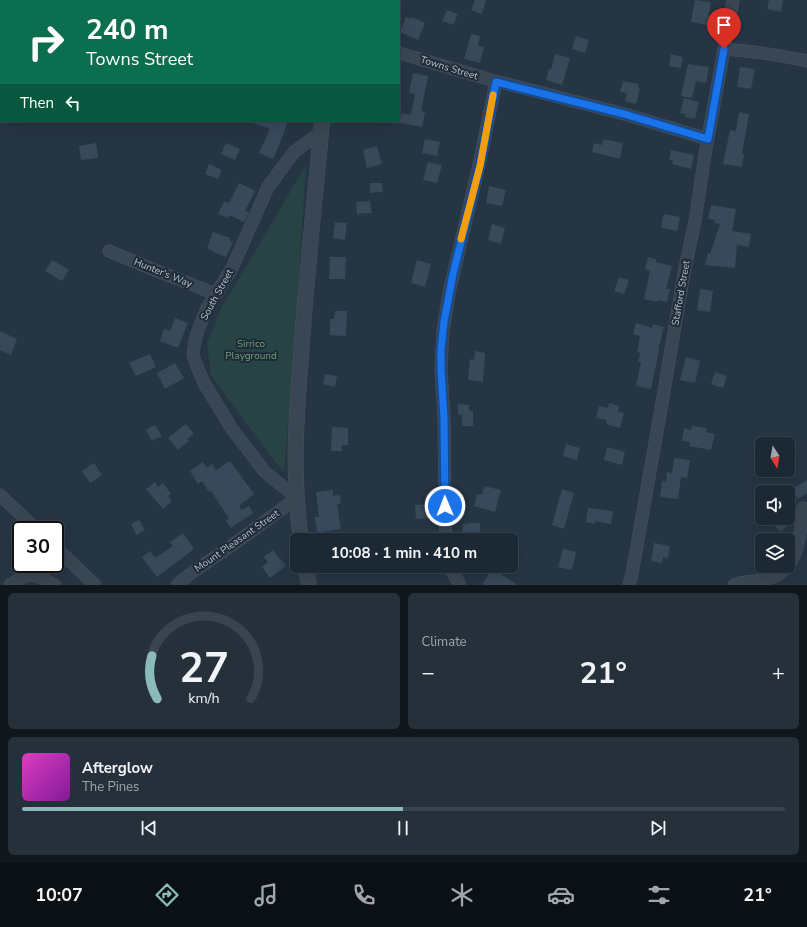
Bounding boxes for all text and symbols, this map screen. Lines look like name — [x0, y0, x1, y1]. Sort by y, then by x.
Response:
pin — [707, 8, 741, 49]
text: 240 m — [86, 11, 169, 49]
icon: arrive — [713, 14, 735, 36]
icon: right — [20, 16, 72, 68]
text: Towns Street — [86, 47, 193, 71]
street label: Towns Street — [419, 53, 480, 84]
icon: left — [62, 92, 84, 114]
text: Then — [20, 93, 54, 113]
street label: Hunter's Way — [132, 255, 195, 291]
street label: Stafford Street — [668, 259, 694, 327]
street label: South Street — [197, 267, 237, 323]
park label: Sirrico Playground — [225, 337, 277, 363]
north arrow — [755, 437, 795, 477]
map controls — [755, 437, 795, 573]
position arrow — [424, 485, 466, 527]
button: sound — [755, 485, 795, 525]
street label: Mount Pleasant Street — [192, 506, 283, 576]
speed limit sign: 30 — [12, 521, 64, 573]
button: layers — [755, 533, 795, 573]
text: 10:08 · 1 min · 410 m — [331, 543, 477, 563]
text: Climate — [422, 633, 467, 651]
text: 27 — [179, 640, 229, 697]
text: 21° — [580, 653, 627, 694]
text: − — [422, 658, 435, 688]
text: + — [772, 658, 785, 688]
text: km/h — [188, 689, 219, 708]
text: Afterglow — [82, 758, 153, 778]
text: The Pines — [82, 778, 139, 796]
icon: previous — [138, 817, 160, 839]
icon: pause — [392, 817, 414, 839]
icon: next — [647, 817, 669, 839]
icon: directions — [153, 881, 181, 909]
icon: music — [252, 881, 280, 909]
icon: phone — [350, 881, 378, 909]
icon: climate — [448, 881, 476, 909]
icon: car — [547, 881, 575, 909]
icon: filters — [645, 881, 673, 909]
text: 10:07 — [35, 883, 83, 907]
text: 21° — [743, 883, 772, 907]

